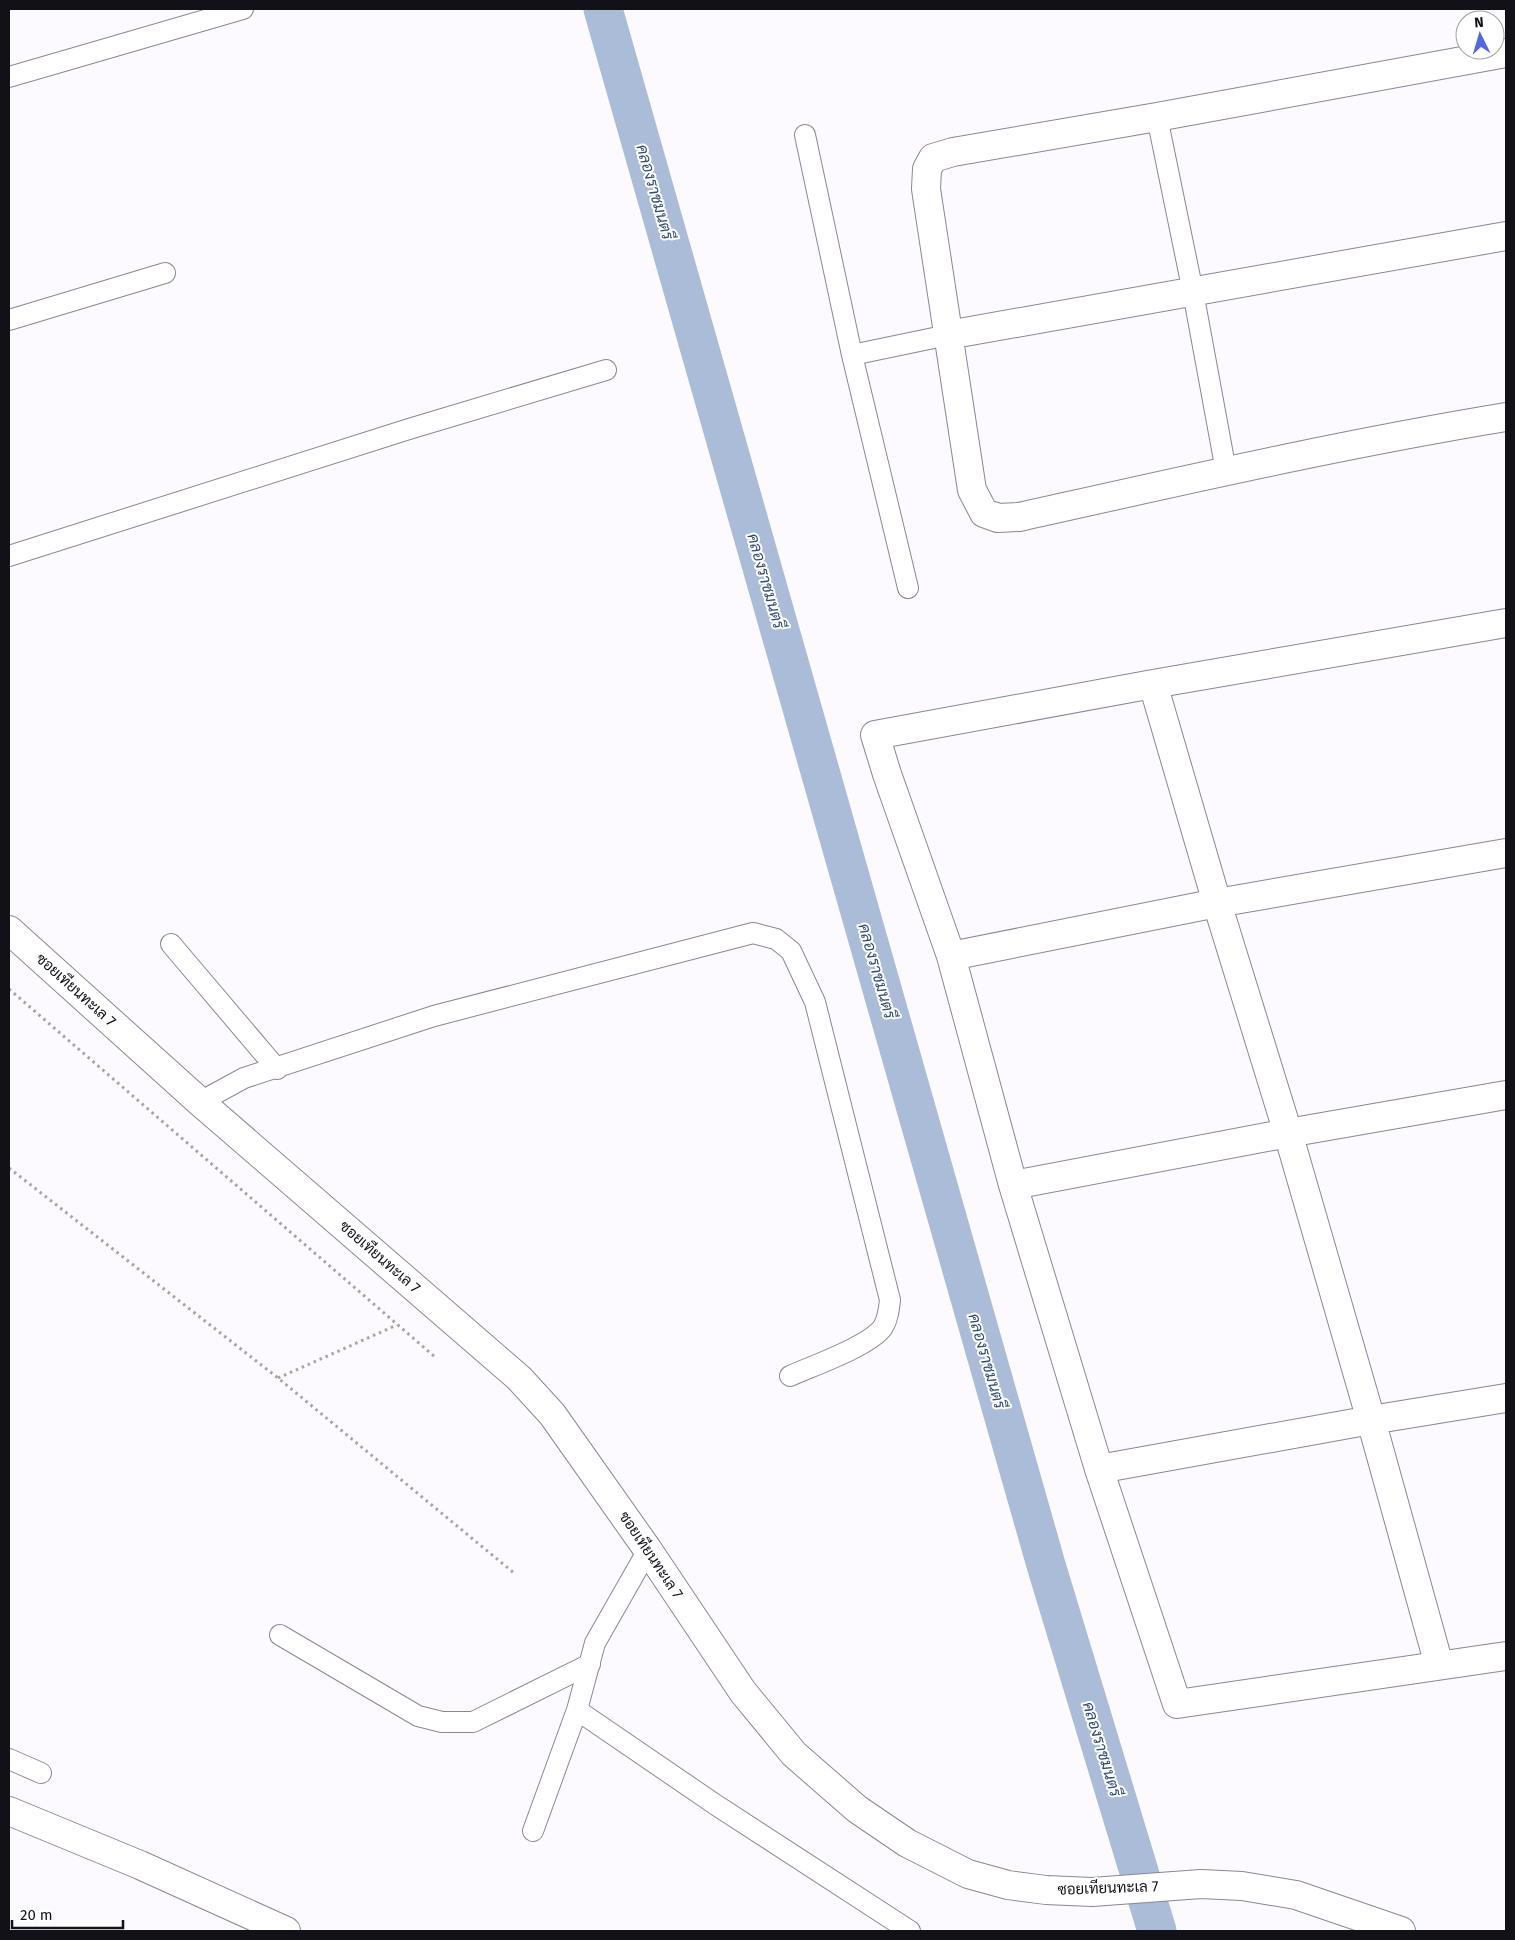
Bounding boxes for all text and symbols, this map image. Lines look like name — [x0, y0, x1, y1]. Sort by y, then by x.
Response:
north arrow — [1455, 10, 1505, 60]
text: N — [1474, 14, 1484, 31]
water label: คลองราชมนตรี — [632, 142, 680, 243]
water label: คลองราชมนตรี — [743, 531, 791, 632]
water label: คลองราชมนตรี — [854, 921, 902, 1022]
street label: ซอยเทียนทะเล 7 — [32, 949, 121, 1031]
street label: ซอยเทียนทะเล 7 — [336, 1216, 425, 1297]
water label: คลองราชมนตรี — [964, 1311, 1012, 1412]
street label: ซอยเทียนทะเล 7 — [615, 1507, 688, 1602]
water label: คลองราชมนตรี — [1079, 1699, 1128, 1800]
street label: ซอยเทียนทะเล 7 — [1057, 1876, 1159, 1899]
scale bar — [12, 1898, 124, 1930]
text: 20 m — [20, 1906, 53, 1924]

